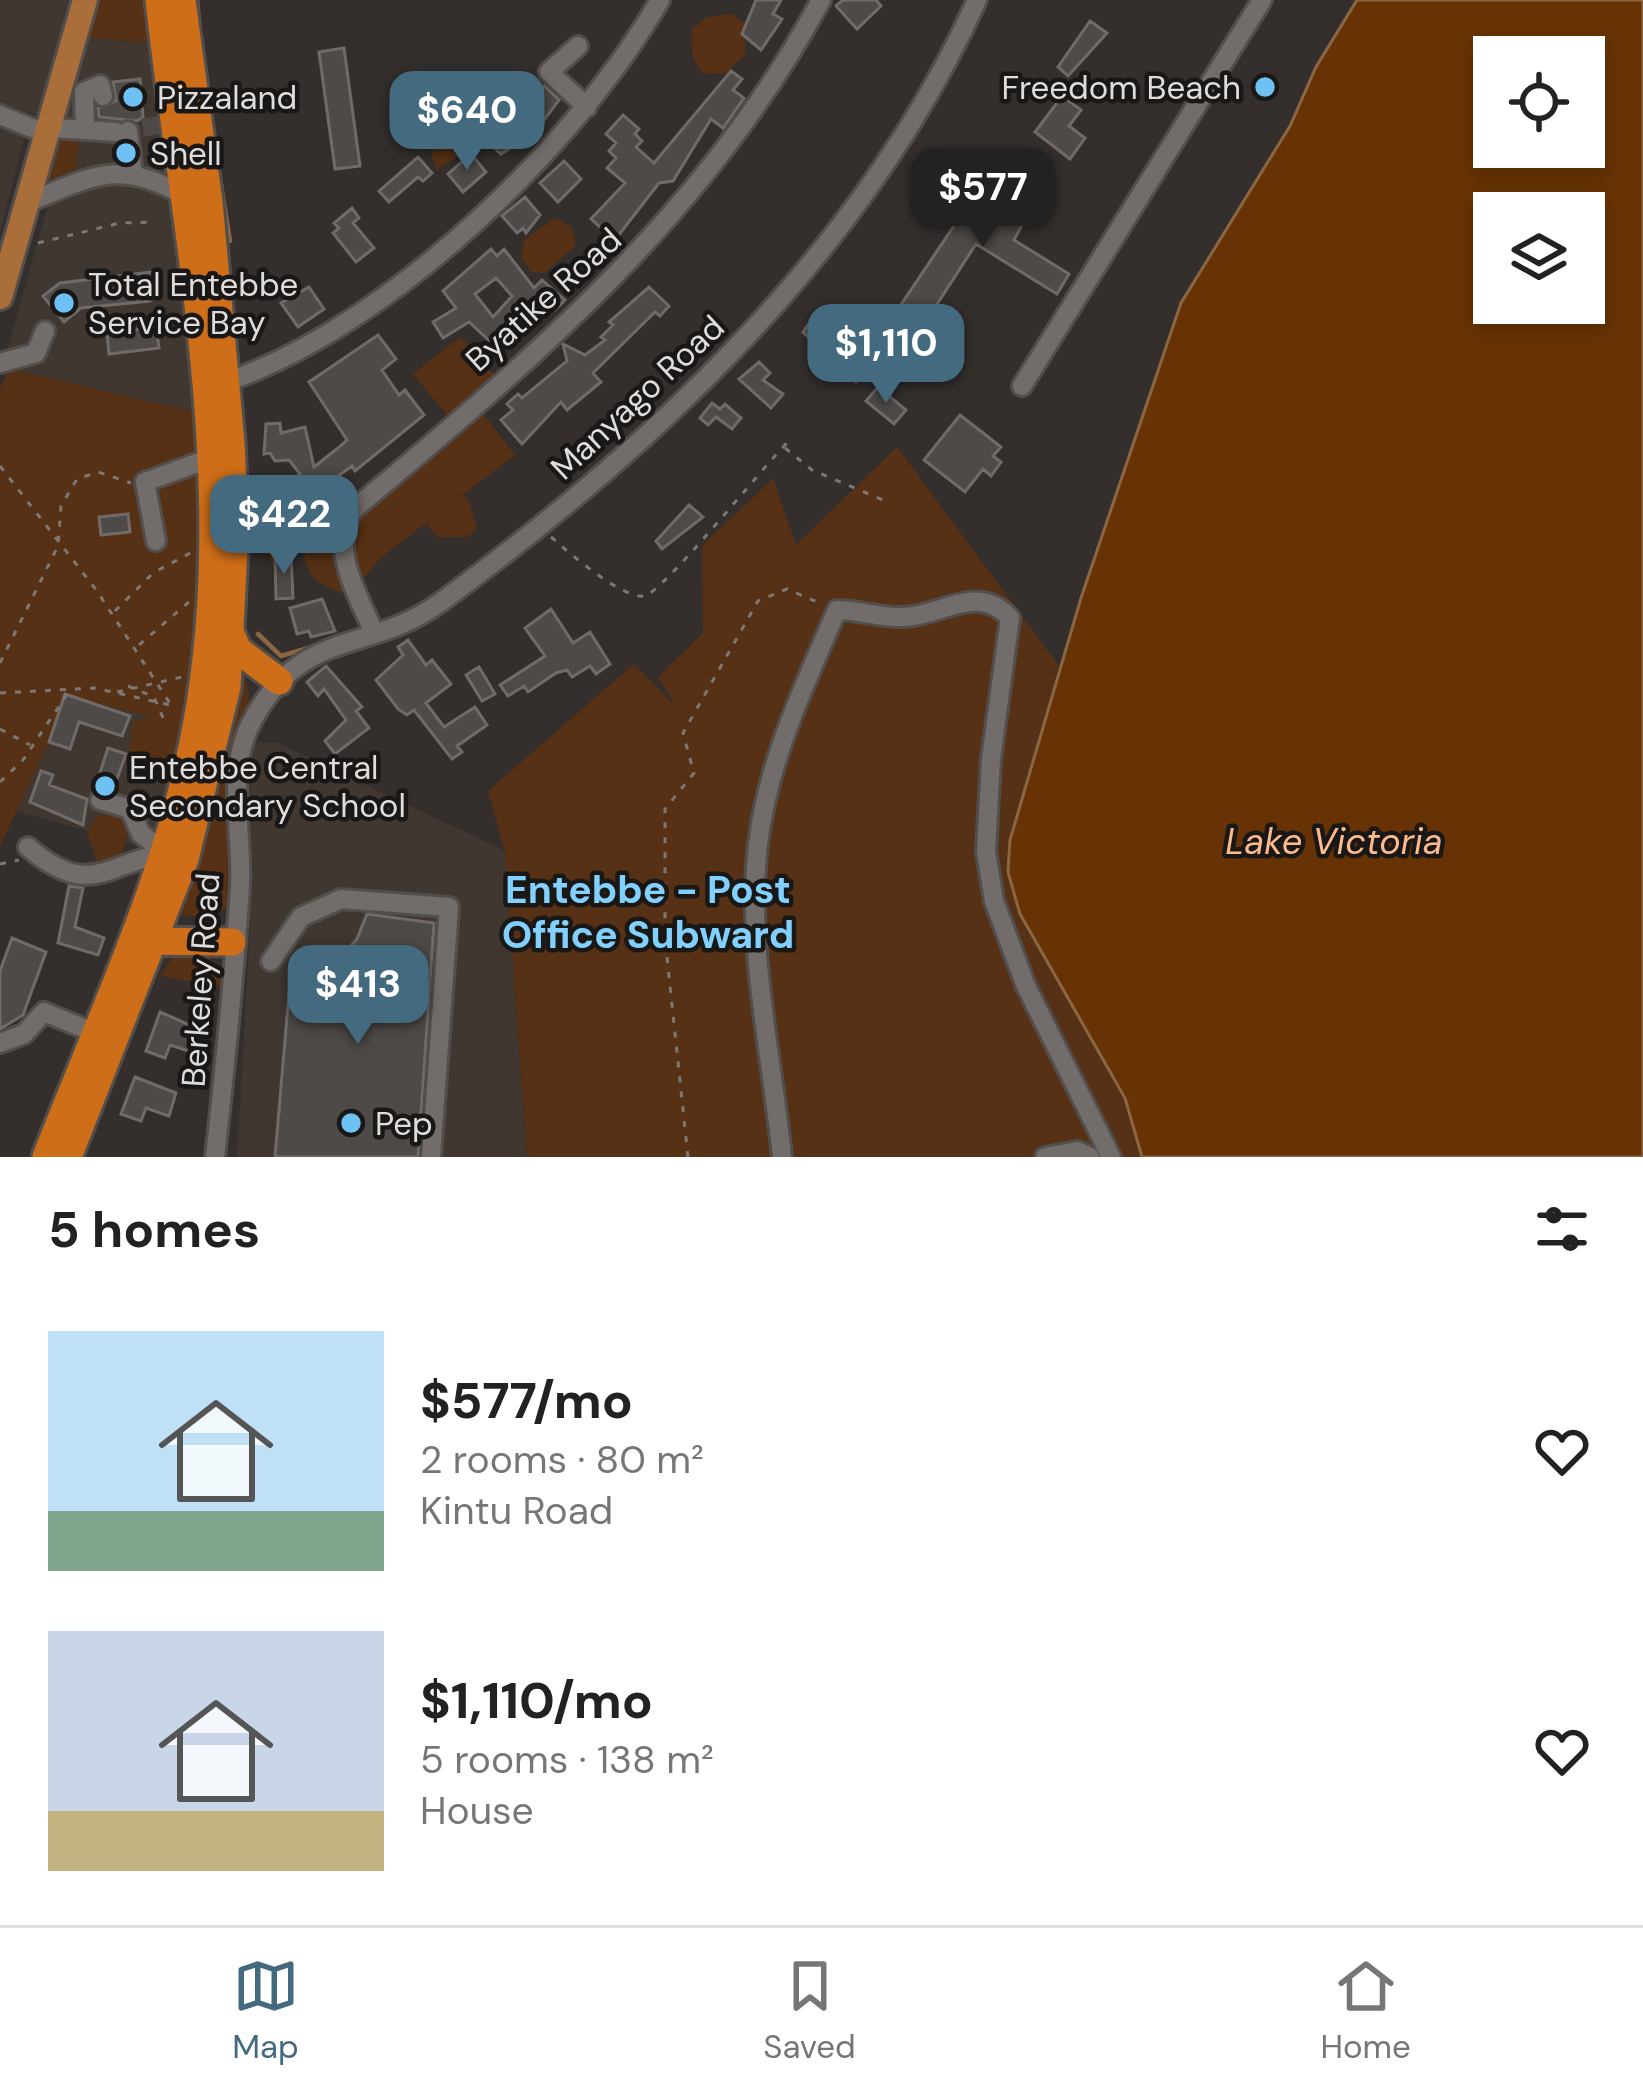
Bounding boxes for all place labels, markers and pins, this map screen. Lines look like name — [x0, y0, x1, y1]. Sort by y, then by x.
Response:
place label: Freedom Beach — [1001, 66, 1241, 109]
pin: $640 — [396, 71, 538, 173]
marker: Freedom Beach — [1252, 74, 1278, 100]
place label: Pizzaland — [157, 76, 297, 119]
marker: Pizzaland — [120, 84, 146, 110]
place label: Shell — [150, 132, 222, 175]
marker: Shell — [113, 140, 139, 166]
pin: $577 — [912, 148, 1054, 250]
place label: Total Entebbe Service Bay — [88, 263, 298, 344]
marker: Total Entebbe Service Bay — [51, 290, 77, 316]
pin: $1,110 — [788, 304, 984, 406]
pin: $422 — [213, 475, 355, 577]
place label: Entebbe Central Secondary School — [129, 746, 406, 827]
marker: Entebbe Central Secondary School — [92, 773, 118, 799]
pin: $413 — [287, 945, 429, 1047]
place label: Pep — [375, 1102, 433, 1145]
marker: Pep — [338, 1110, 364, 1136]

